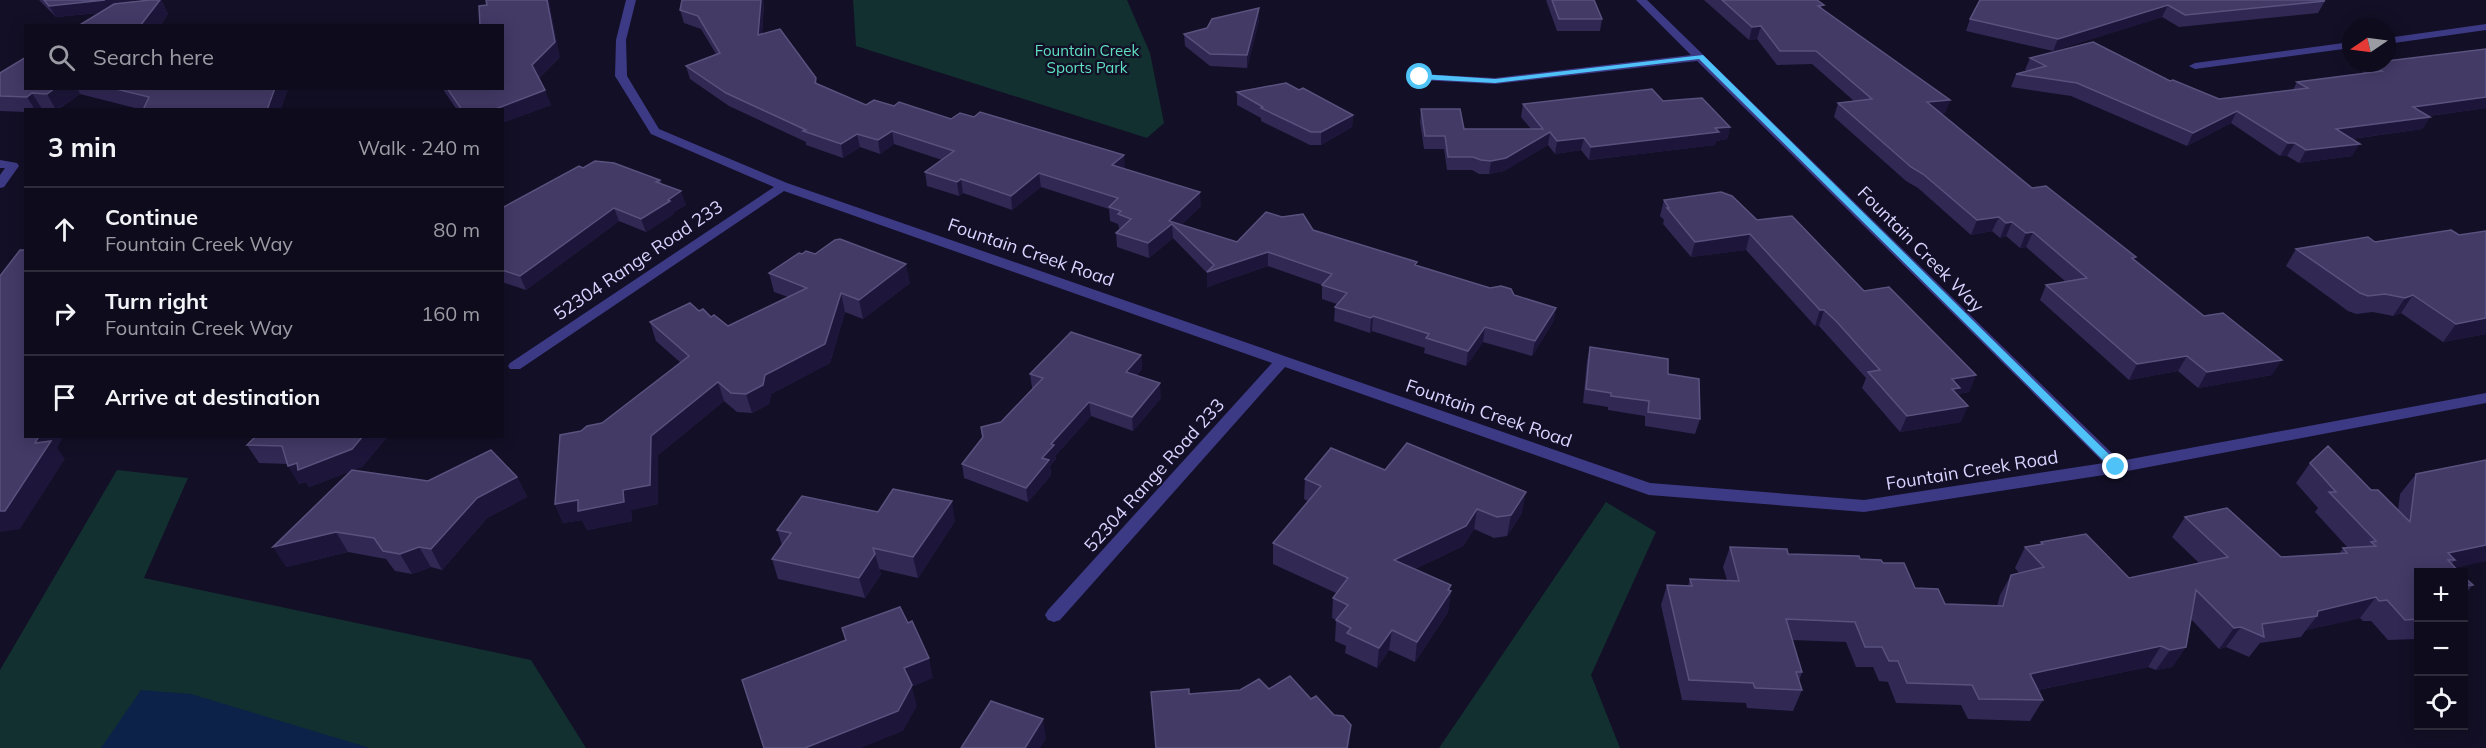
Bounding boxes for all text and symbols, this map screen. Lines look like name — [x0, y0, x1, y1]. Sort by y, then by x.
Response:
north arrow — [2342, 18, 2396, 72]
search box — [24, 24, 504, 90]
icon: search — [45, 41, 78, 74]
park label: Fountain Creek Sports Park — [1035, 41, 1139, 77]
text: Search here — [93, 43, 214, 71]
route start — [1406, 63, 1432, 89]
text: 3 min — [48, 131, 117, 164]
text: Walk · 240 m — [358, 135, 480, 160]
street label: Fountain Creek Way — [1853, 181, 1989, 317]
street label: 52304 Range Road 233 — [549, 195, 727, 325]
text: Continue — [105, 203, 198, 231]
icon: ahead — [48, 213, 81, 246]
street label: Fountain Creek Road — [945, 213, 1117, 291]
text: 80 m — [433, 217, 480, 242]
text: Fountain Creek Way — [105, 231, 293, 256]
text: Turn right — [105, 287, 208, 315]
icon: right — [48, 297, 81, 330]
text: 160 m — [421, 301, 480, 326]
text: Fountain Creek Way — [105, 315, 293, 340]
street label: Fountain Creek Road — [1403, 374, 1575, 452]
icon: arrive — [48, 381, 81, 414]
text: Arrive at destination — [105, 383, 320, 411]
street label: 52304 Range Road 233 — [1079, 393, 1229, 557]
street label: Fountain Creek Road — [1884, 445, 2060, 495]
route end — [2102, 453, 2128, 479]
map controls — [2414, 568, 2468, 730]
button: + — [2414, 568, 2468, 622]
button: − — [2414, 622, 2468, 676]
button: locate — [2414, 676, 2468, 730]

